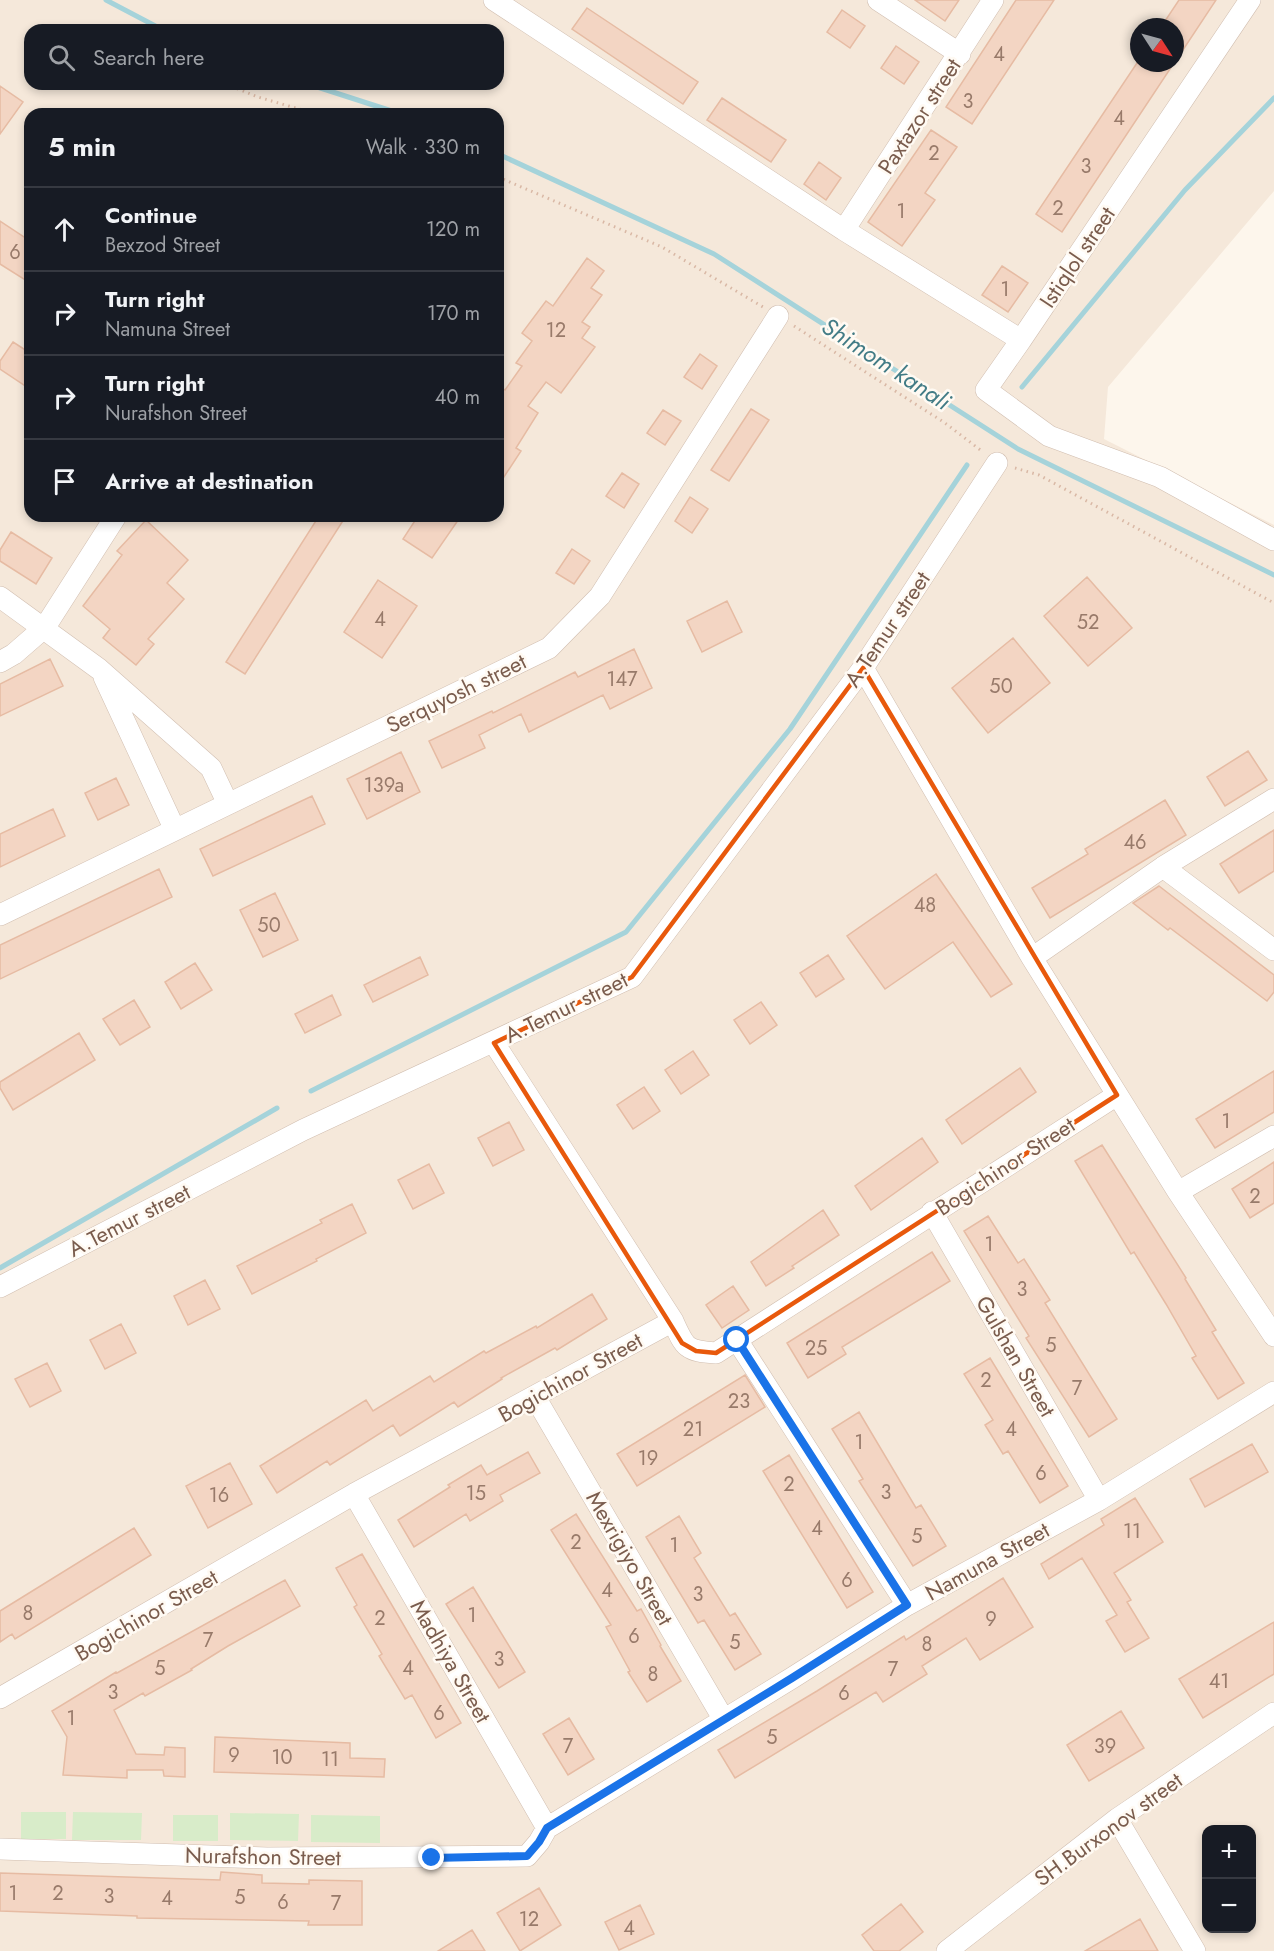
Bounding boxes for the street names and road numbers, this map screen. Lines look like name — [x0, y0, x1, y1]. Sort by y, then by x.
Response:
street label: Paxtazor street — [870, 51, 969, 180]
street label: Istiqlol street — [1031, 199, 1123, 314]
street label: A.Temur street — [836, 564, 938, 693]
street label: Serquyosh street — [381, 645, 532, 741]
street label: A.Temur street — [499, 963, 634, 1051]
street label: Bogichinor Street — [929, 1108, 1082, 1223]
street label: A.Temur street — [62, 1175, 196, 1265]
street label: Gulshan Street — [968, 1289, 1064, 1423]
street label: Bogichinor Street — [492, 1324, 649, 1430]
street label: Mexrigiyo Street — [579, 1485, 682, 1632]
street label: Namuna Street — [919, 1513, 1056, 1608]
street label: Bogichinor Street — [68, 1561, 224, 1669]
street label: Madhiya Street — [403, 1593, 500, 1729]
street label: SH.Burxonov street — [1027, 1764, 1189, 1894]
street label: Nurafshon Street — [185, 1839, 342, 1873]

